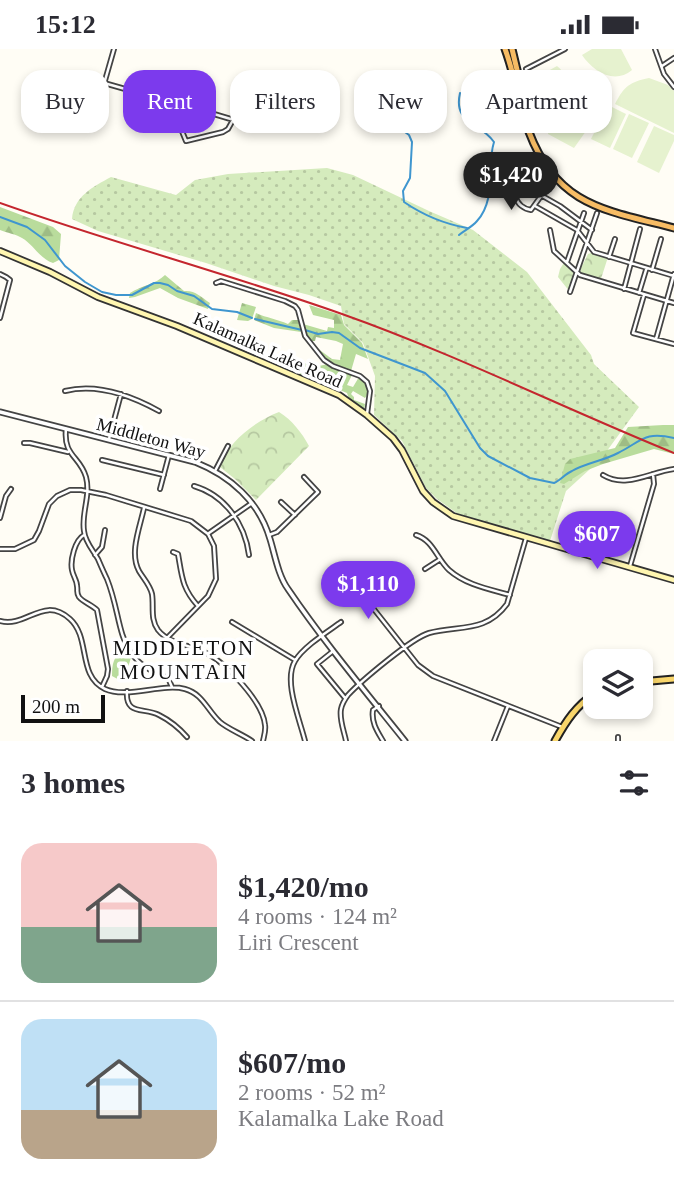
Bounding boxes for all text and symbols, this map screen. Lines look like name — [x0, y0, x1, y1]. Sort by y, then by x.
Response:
text: 15:12 — [35, 10, 96, 39]
chip: Buy — [21, 70, 109, 133]
chip: Rent — [123, 70, 216, 133]
chip: Filters — [230, 70, 340, 133]
chip: New — [354, 70, 447, 133]
chip: Apartment — [461, 70, 612, 133]
pin: $1,420 — [454, 153, 568, 212]
text: $1,420 — [479, 162, 543, 187]
street label: Kalamalka Lake Road — [190, 308, 346, 392]
street label: Middleton Way — [94, 414, 208, 462]
pin: $607 — [556, 511, 638, 571]
text: $607 — [574, 521, 620, 546]
pin: $1,110 — [311, 561, 425, 621]
text: $1,110 — [337, 571, 399, 596]
district label: MIDDLETON MOUNTAIN — [113, 636, 255, 684]
map controls — [583, 649, 653, 719]
button: layers — [583, 649, 653, 719]
scale bar — [21, 692, 105, 724]
text: 200 m — [32, 696, 80, 717]
icon: filters — [615, 764, 653, 802]
text: 3 homes — [21, 766, 125, 799]
text: $1,420/mo — [238, 870, 369, 903]
icon: home — [77, 871, 161, 955]
text: 4 rooms · 124 m² — [238, 904, 397, 929]
text: Liri Crescent — [238, 930, 359, 955]
text: $607/mo — [238, 1046, 346, 1079]
icon: home — [77, 1047, 161, 1131]
text: 2 rooms · 52 m² — [238, 1080, 385, 1105]
text: Kalamalka Lake Road — [238, 1106, 444, 1131]

